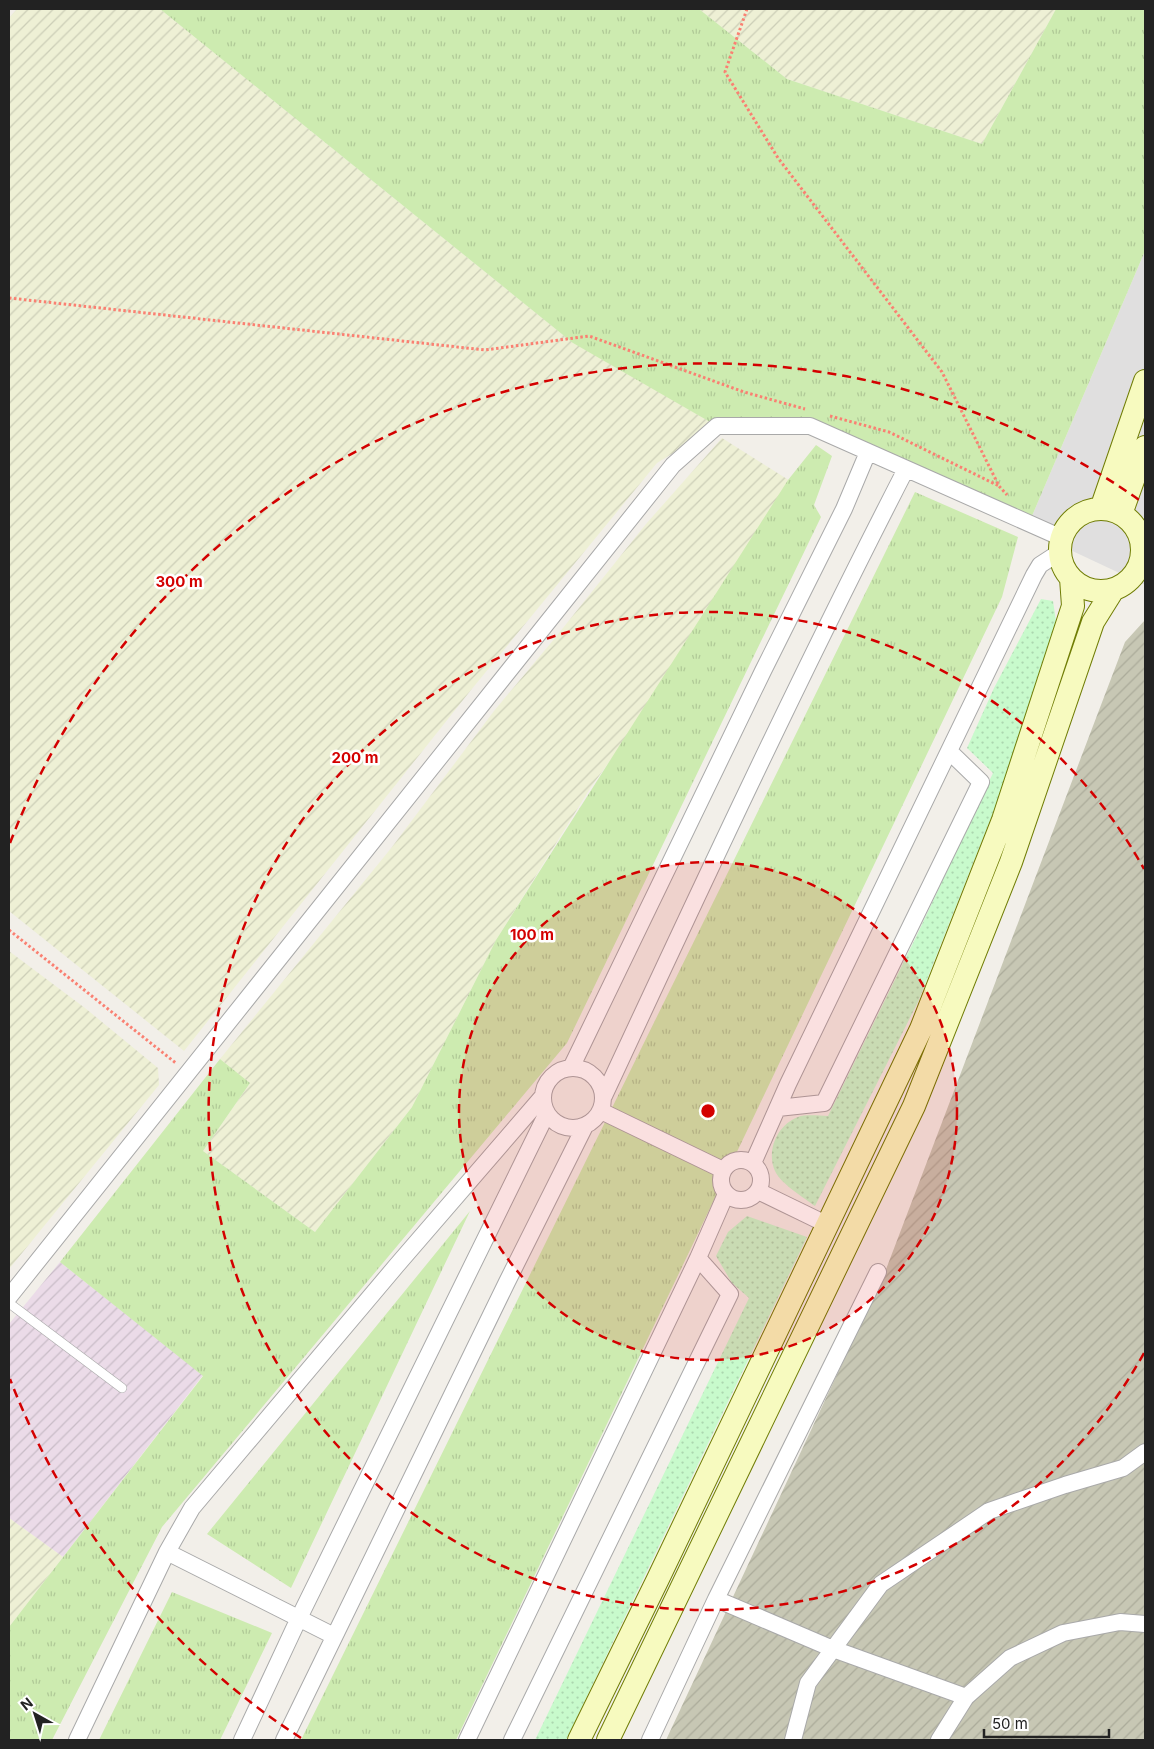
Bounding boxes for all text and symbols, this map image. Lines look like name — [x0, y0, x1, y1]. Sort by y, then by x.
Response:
text: 300 m — [155, 572, 203, 591]
text: 200 m — [332, 748, 378, 767]
text: 100 m — [510, 925, 554, 944]
centre of rings — [699, 1102, 717, 1120]
north arrow — [10, 1689, 60, 1739]
text: N — [17, 1694, 36, 1713]
scale bar — [984, 1706, 1109, 1738]
text: 50 m — [992, 1714, 1028, 1733]

